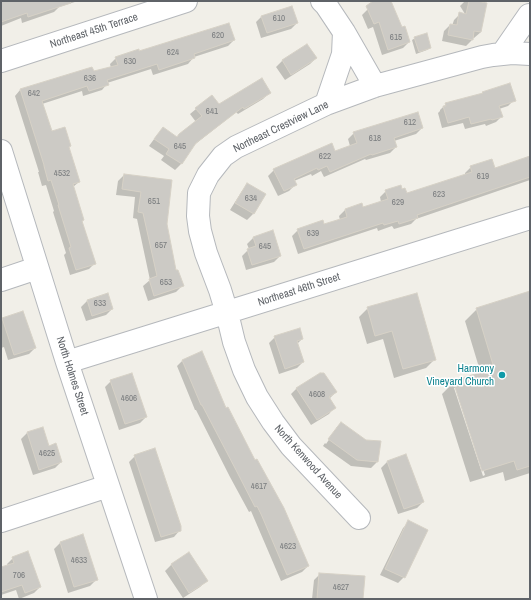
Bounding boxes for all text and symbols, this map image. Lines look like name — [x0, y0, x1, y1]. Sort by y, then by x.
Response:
street label: Northeast 45th Terrace — [48, 11, 140, 51]
house number: 610 — [273, 14, 285, 24]
house number: 620 — [212, 31, 224, 41]
house number: 615 — [390, 33, 402, 43]
house number: 624 — [167, 48, 179, 58]
house number: 630 — [124, 57, 136, 67]
house number: 636 — [84, 74, 96, 84]
house number: 642 — [28, 89, 40, 99]
street label: Northeast Crestview Lane — [231, 98, 331, 156]
house number: 641 — [206, 107, 218, 117]
house number: 612 — [404, 118, 416, 128]
house number: 618 — [369, 134, 381, 144]
house number: 645 — [174, 142, 186, 152]
house number: 622 — [319, 152, 331, 162]
house number: 4532 — [54, 169, 70, 179]
house number: 619 — [477, 172, 489, 182]
house number: 623 — [433, 190, 445, 200]
house number: 634 — [245, 194, 257, 204]
house number: 651 — [148, 197, 160, 207]
house number: 629 — [392, 198, 404, 208]
house number: 639 — [307, 229, 319, 239]
house number: 657 — [155, 241, 167, 251]
house number: 645 — [259, 242, 271, 252]
street label: Northeast 46th Street — [256, 270, 342, 310]
house number: 653 — [160, 278, 172, 288]
house number: 633 — [94, 299, 106, 309]
street label: North Holmes Street — [53, 335, 91, 417]
place label: Harmony Vineyard Church — [426, 362, 494, 388]
marker: Harmony Vineyard Church — [497, 370, 507, 380]
house number: 4608 — [309, 390, 325, 400]
house number: 4606 — [121, 394, 137, 404]
street label: North Kenwood Avenue — [271, 422, 345, 502]
house number: 4625 — [39, 449, 55, 459]
house number: 4617 — [251, 482, 267, 492]
house number: 4623 — [280, 542, 296, 552]
house number: 4633 — [71, 556, 87, 566]
house number: 706 — [13, 571, 25, 581]
house number: 4627 — [333, 583, 349, 593]

